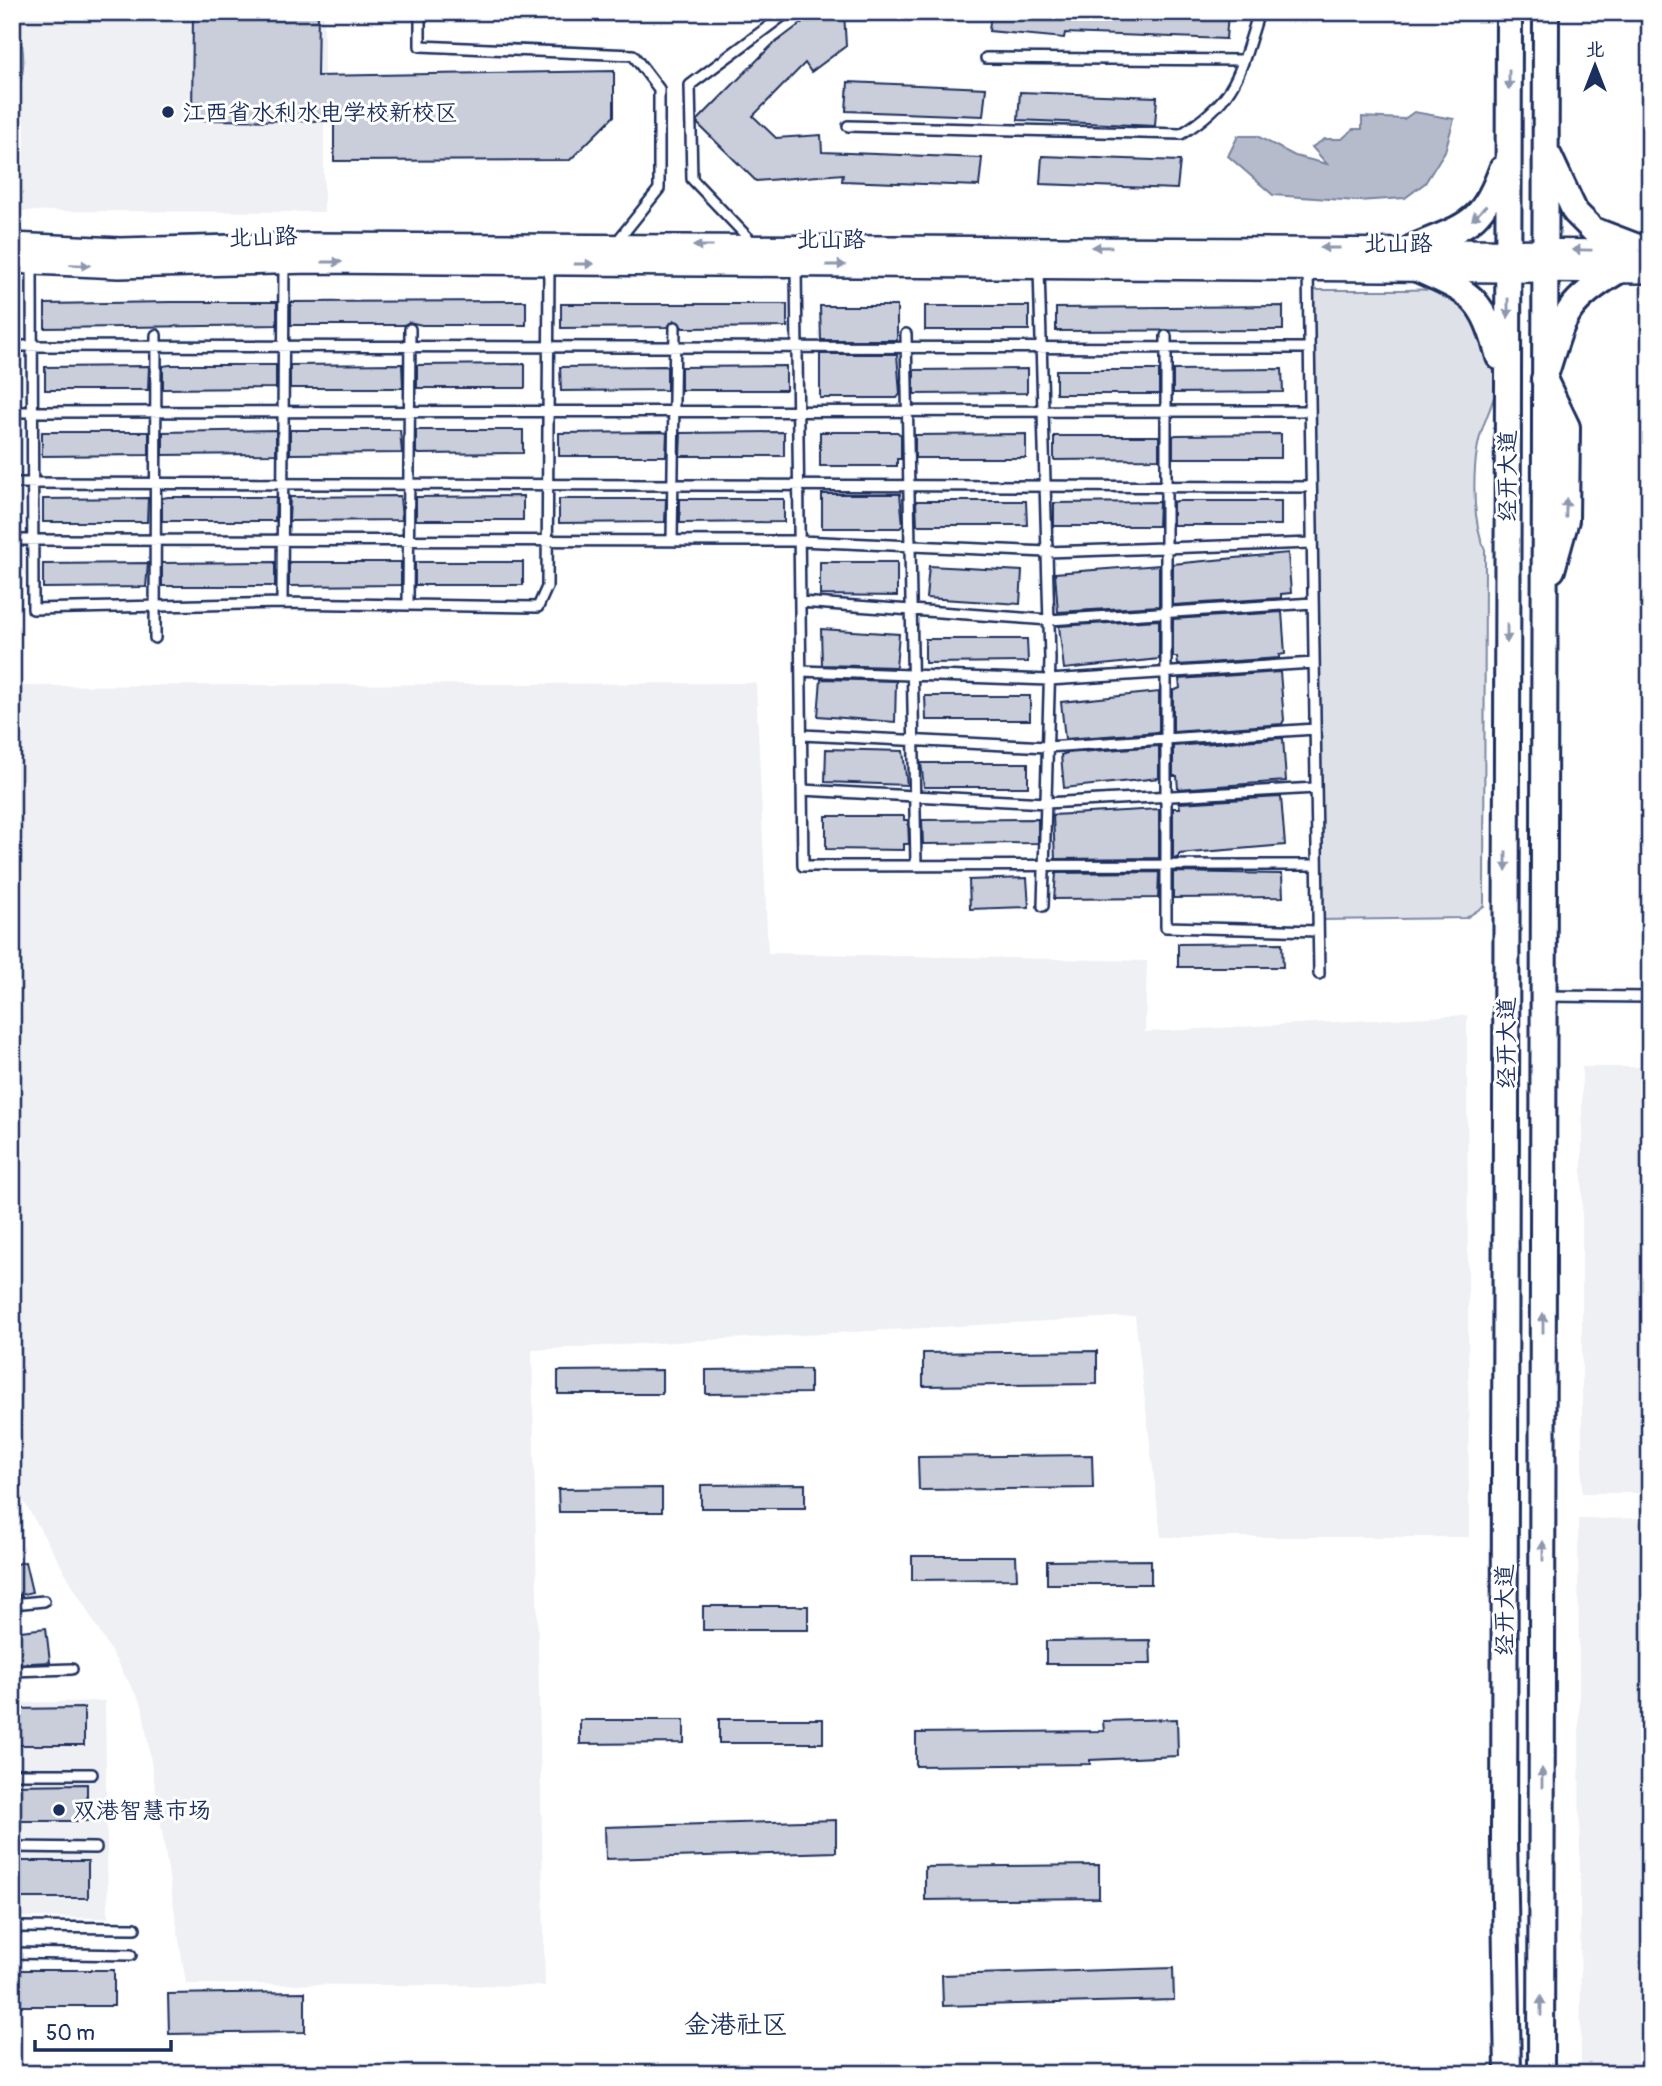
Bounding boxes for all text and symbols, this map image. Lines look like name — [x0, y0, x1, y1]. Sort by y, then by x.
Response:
north arrow — [1560, 32, 1630, 102]
text: 北 — [1585, 38, 1605, 62]
one-way arrow — [1503, 70, 1515, 92]
place label: 江西省水利水电学校新校区 — [182, 98, 458, 127]
marker: 江西省水利水电学校新校区 — [160, 104, 176, 120]
one-way arrow — [1471, 204, 1488, 221]
street label: 北山路 — [228, 221, 298, 253]
street label: 北山路 — [797, 225, 866, 254]
street label: 北山路 — [1364, 229, 1433, 258]
one-way arrow — [692, 240, 714, 252]
one-way arrow — [1091, 241, 1113, 253]
one-way arrow — [1318, 242, 1340, 254]
one-way arrow — [1570, 244, 1592, 256]
one-way arrow — [322, 256, 344, 268]
one-way arrow — [574, 258, 596, 269]
one-way arrow — [70, 260, 92, 271]
one-way arrow — [826, 260, 848, 271]
one-way arrow — [1502, 297, 1514, 319]
street label: 经开大道 — [1493, 430, 1522, 522]
one-way arrow — [1560, 497, 1572, 519]
one-way arrow — [1501, 623, 1513, 645]
one-way arrow — [1500, 850, 1512, 872]
street label: 经开大道 — [1492, 997, 1521, 1089]
one-way arrow — [1537, 1312, 1549, 1334]
one-way arrow — [1537, 1539, 1549, 1561]
street label: 经开大道 — [1490, 1564, 1519, 1656]
one-way arrow — [1536, 1767, 1548, 1789]
place label: 双港智慧市场 — [73, 1796, 211, 1825]
marker: 双港智慧市场 — [51, 1802, 67, 1818]
one-way arrow — [1536, 1994, 1547, 2016]
scale bar — [35, 2009, 172, 2053]
district label: 金港社区 — [684, 2009, 788, 2041]
text: 50 m — [46, 2020, 95, 2047]

